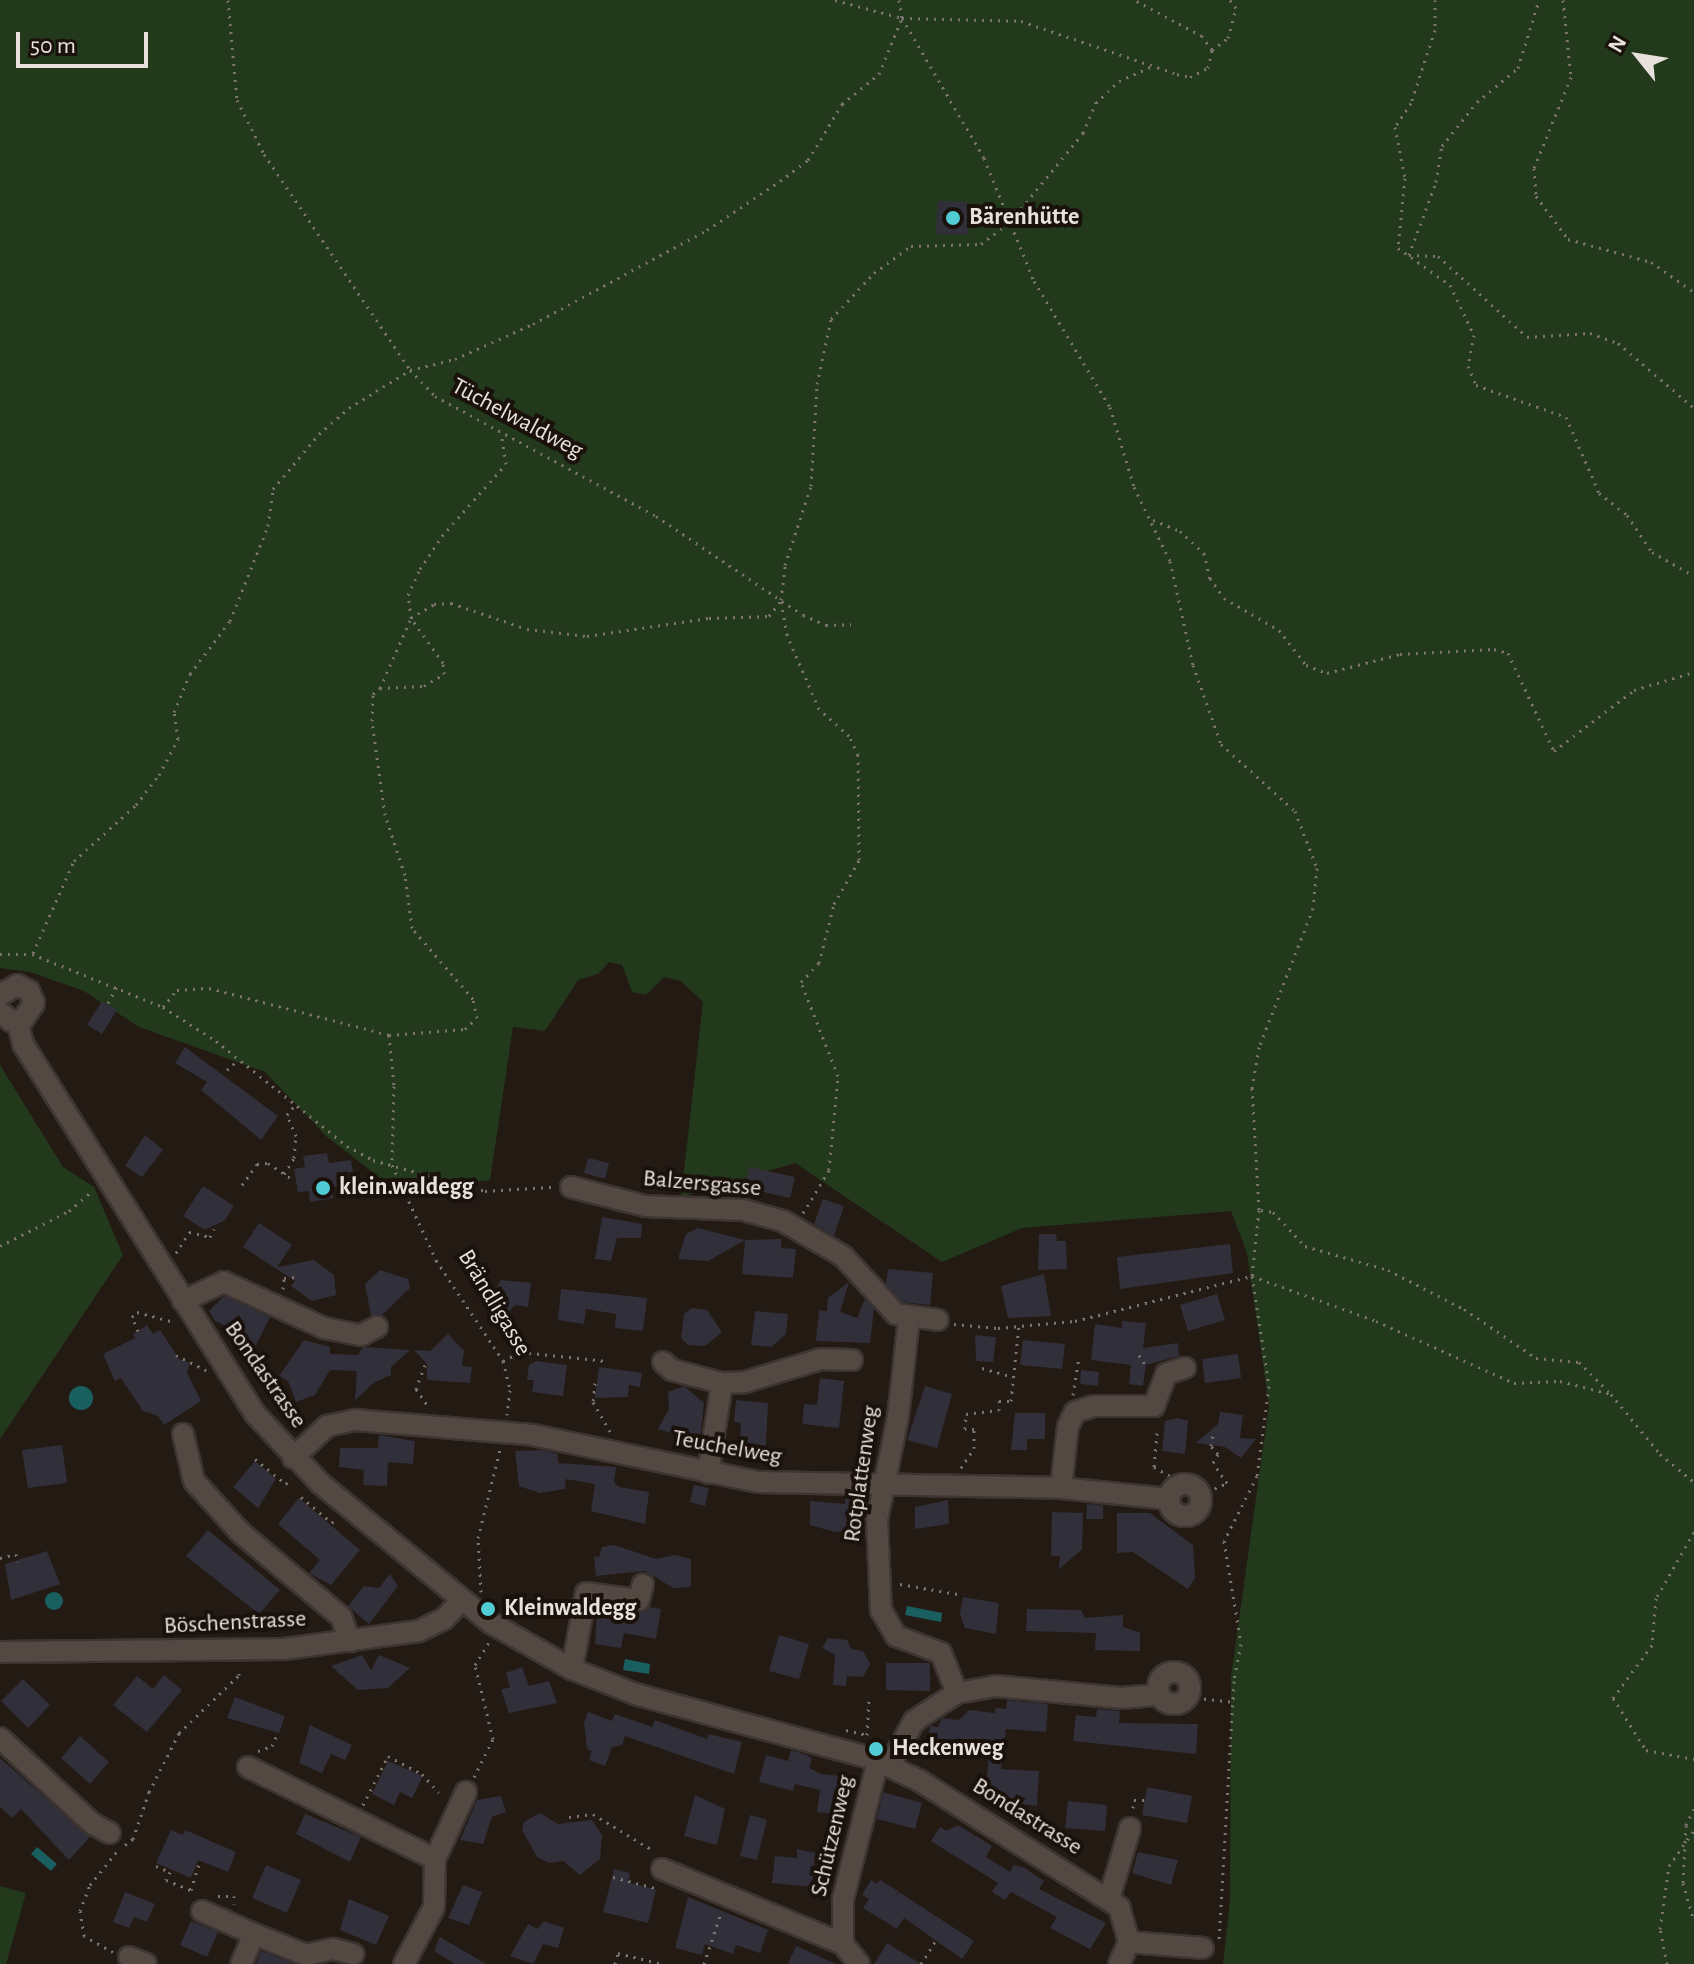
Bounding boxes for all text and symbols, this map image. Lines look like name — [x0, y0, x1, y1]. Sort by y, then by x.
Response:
scale bar — [20, 16, 152, 66]
north arrow — [1598, 16, 1678, 96]
text: N — [1604, 32, 1631, 56]
text: 50 m — [30, 34, 76, 58]
place label: Bärenhütte — [969, 204, 1079, 232]
marker: Bärenhütte — [944, 209, 962, 227]
street label: Tüchelwaldweg — [446, 372, 588, 466]
street label: Balzersgasse — [642, 1164, 762, 1204]
place label: klein.waldegg — [339, 1174, 473, 1202]
marker: klein.waldegg — [314, 1179, 332, 1197]
street label: Brändligasse — [451, 1245, 537, 1361]
street label: Bondastrasse — [218, 1316, 312, 1434]
street label: Rotplattenweg — [838, 1404, 886, 1544]
street label: Teuchelweg — [670, 1424, 784, 1472]
place label: Kleinwaldegg — [504, 1595, 636, 1623]
marker: Kleinwaldegg — [479, 1600, 497, 1618]
street label: Böschenstrasse — [163, 1605, 307, 1641]
place label: Heckenweg — [892, 1735, 1003, 1763]
marker: Heckenweg — [867, 1740, 885, 1758]
street label: Bondastrasse — [967, 1772, 1087, 1862]
street label: Schützenweg — [805, 1773, 861, 1899]

